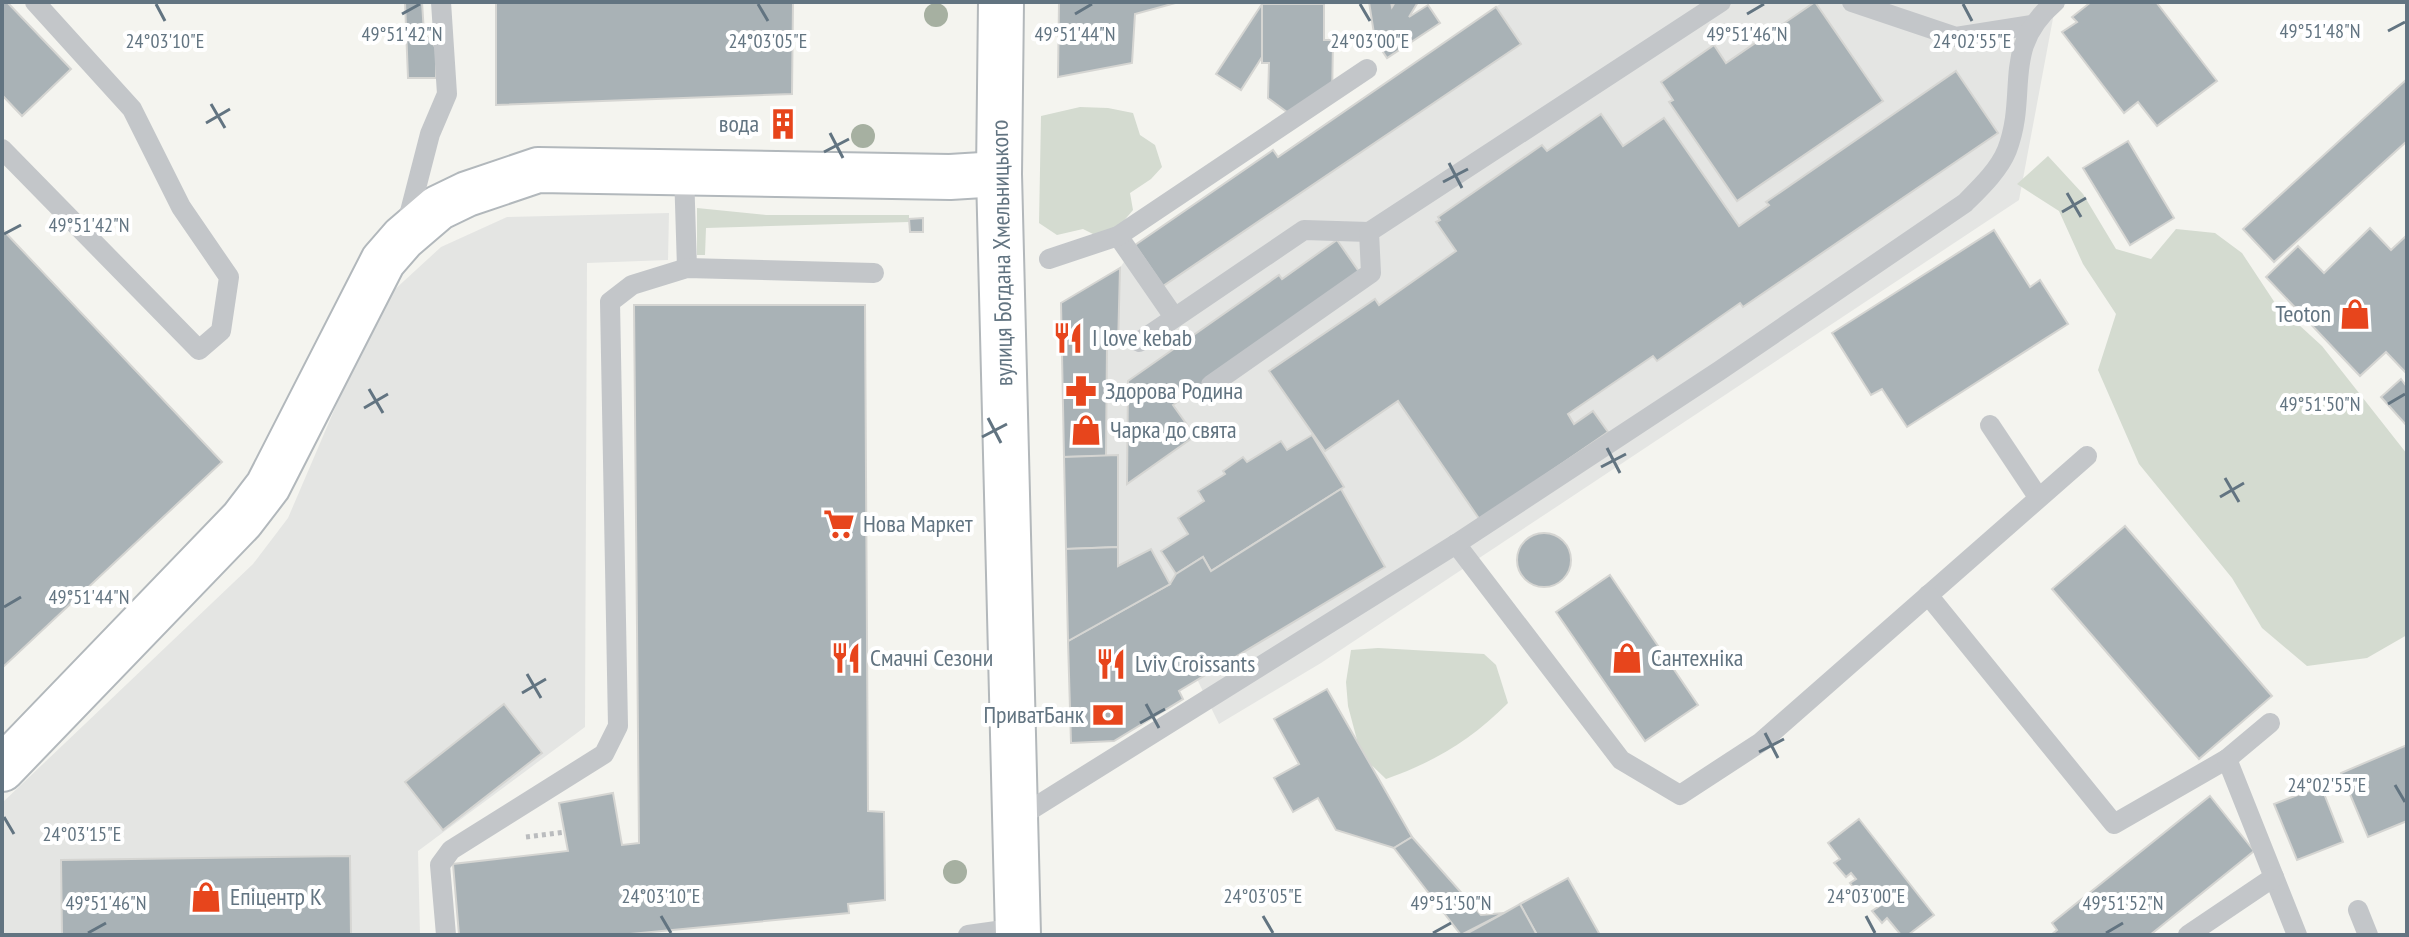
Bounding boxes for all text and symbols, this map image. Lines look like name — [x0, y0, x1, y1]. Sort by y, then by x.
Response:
text: 49°51'48"N — [2280, 18, 2360, 44]
text: 49°51'42"N — [362, 21, 442, 47]
text: 49°51'44"N — [1035, 21, 1115, 47]
text: 49°51'46"N — [1707, 21, 1787, 47]
text: 24°03'10"E — [126, 28, 204, 54]
text: 24°03'05"E — [729, 28, 807, 54]
text: 24°03'00"E — [1331, 28, 1409, 54]
text: 24°02'55"E — [1933, 28, 2011, 54]
building icon: вода — [766, 107, 800, 141]
place label: вода — [719, 108, 759, 139]
street label: вулиця Богдана Хмельницького — [984, 120, 1019, 386]
text: 49°51'42"N — [49, 212, 129, 238]
shop icon: Teoton — [2338, 297, 2372, 331]
place label: Teoton — [2275, 298, 2331, 329]
restaurant icon: I love kebab — [1051, 321, 1085, 355]
place label: I love kebab — [1092, 322, 1192, 353]
pharmacy icon: Здорова Родина — [1064, 374, 1098, 408]
place label: Здорова Родина — [1105, 375, 1243, 406]
text: 49°51'50"N — [2280, 391, 2360, 417]
shop icon: Чарка до свята — [1069, 413, 1103, 447]
place label: Чарка до свята — [1110, 414, 1236, 445]
supermarket icon: Нова Маркет — [822, 507, 856, 541]
place label: Нова Маркет — [863, 508, 973, 539]
text: 49°51'44"N — [49, 584, 129, 610]
restaurant icon: Смачні Сезони — [829, 641, 863, 675]
shop icon: Сантехніка — [1610, 641, 1644, 675]
place label: Смачні Сезони — [870, 642, 993, 673]
place label: Сантехніка — [1651, 642, 1743, 673]
restaurant icon: Lviv Croissants — [1094, 647, 1128, 681]
place label: Lviv Croissants — [1135, 648, 1255, 679]
bank icon: ПриватБанк — [1091, 698, 1125, 732]
place label: ПриватБанк — [983, 699, 1085, 730]
text: 24°02'55"E — [2288, 772, 2366, 798]
text: 24°03'15"E — [43, 821, 121, 847]
shop icon: Епіцентр К — [189, 880, 223, 914]
place label: Епіцентр К — [230, 881, 322, 912]
text: 24°03'10"E — [622, 883, 700, 909]
text: 24°03'05"E — [1224, 883, 1302, 909]
text: 24°03'00"E — [1827, 883, 1905, 909]
text: 49°51'46"N — [66, 890, 146, 916]
text: 49°51'50"N — [1411, 890, 1491, 916]
text: 49°51'52"N — [2083, 890, 2163, 916]

